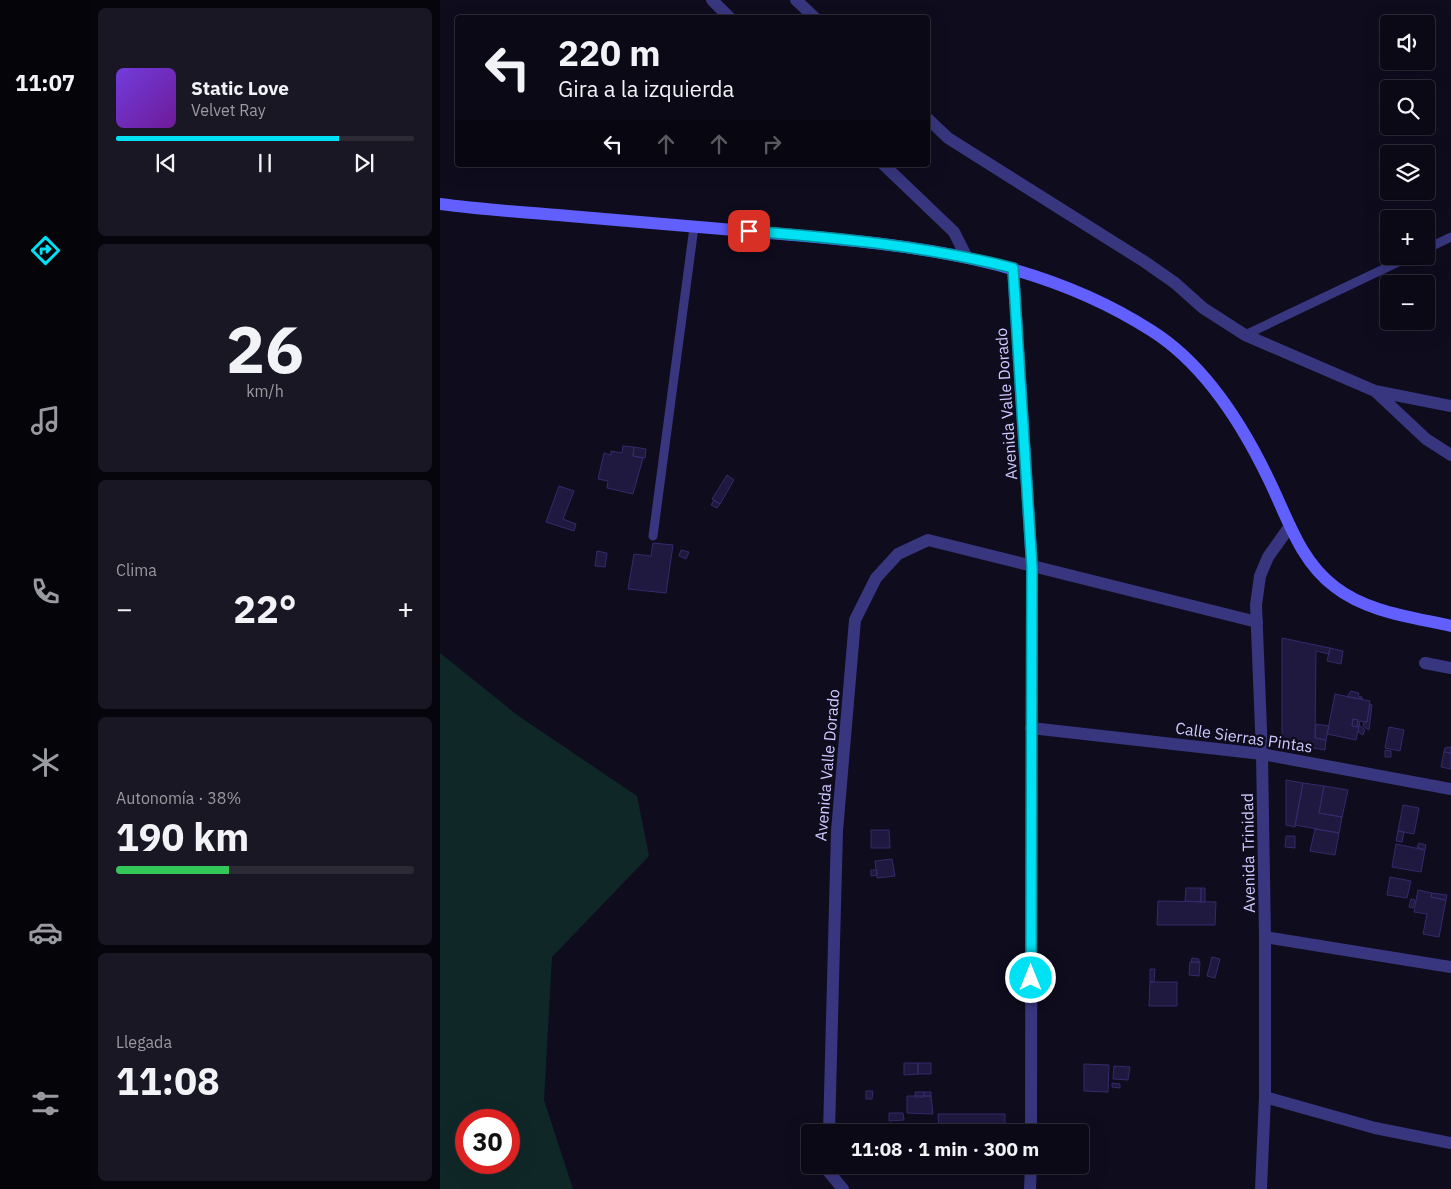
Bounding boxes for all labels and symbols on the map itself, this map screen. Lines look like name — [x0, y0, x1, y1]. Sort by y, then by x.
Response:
pin — [728, 210, 770, 252]
street label: Avenida Valle Dorado — [991, 327, 1021, 481]
street label: Avenida Valle Dorado — [810, 688, 844, 842]
street label: Calle Sierras Pintas — [1174, 717, 1314, 757]
street label: Avenida Trinidad — [1237, 793, 1259, 913]
position arrow — [1004, 951, 1056, 1003]
speed limit sign: 30 — [455, 1109, 520, 1174]

